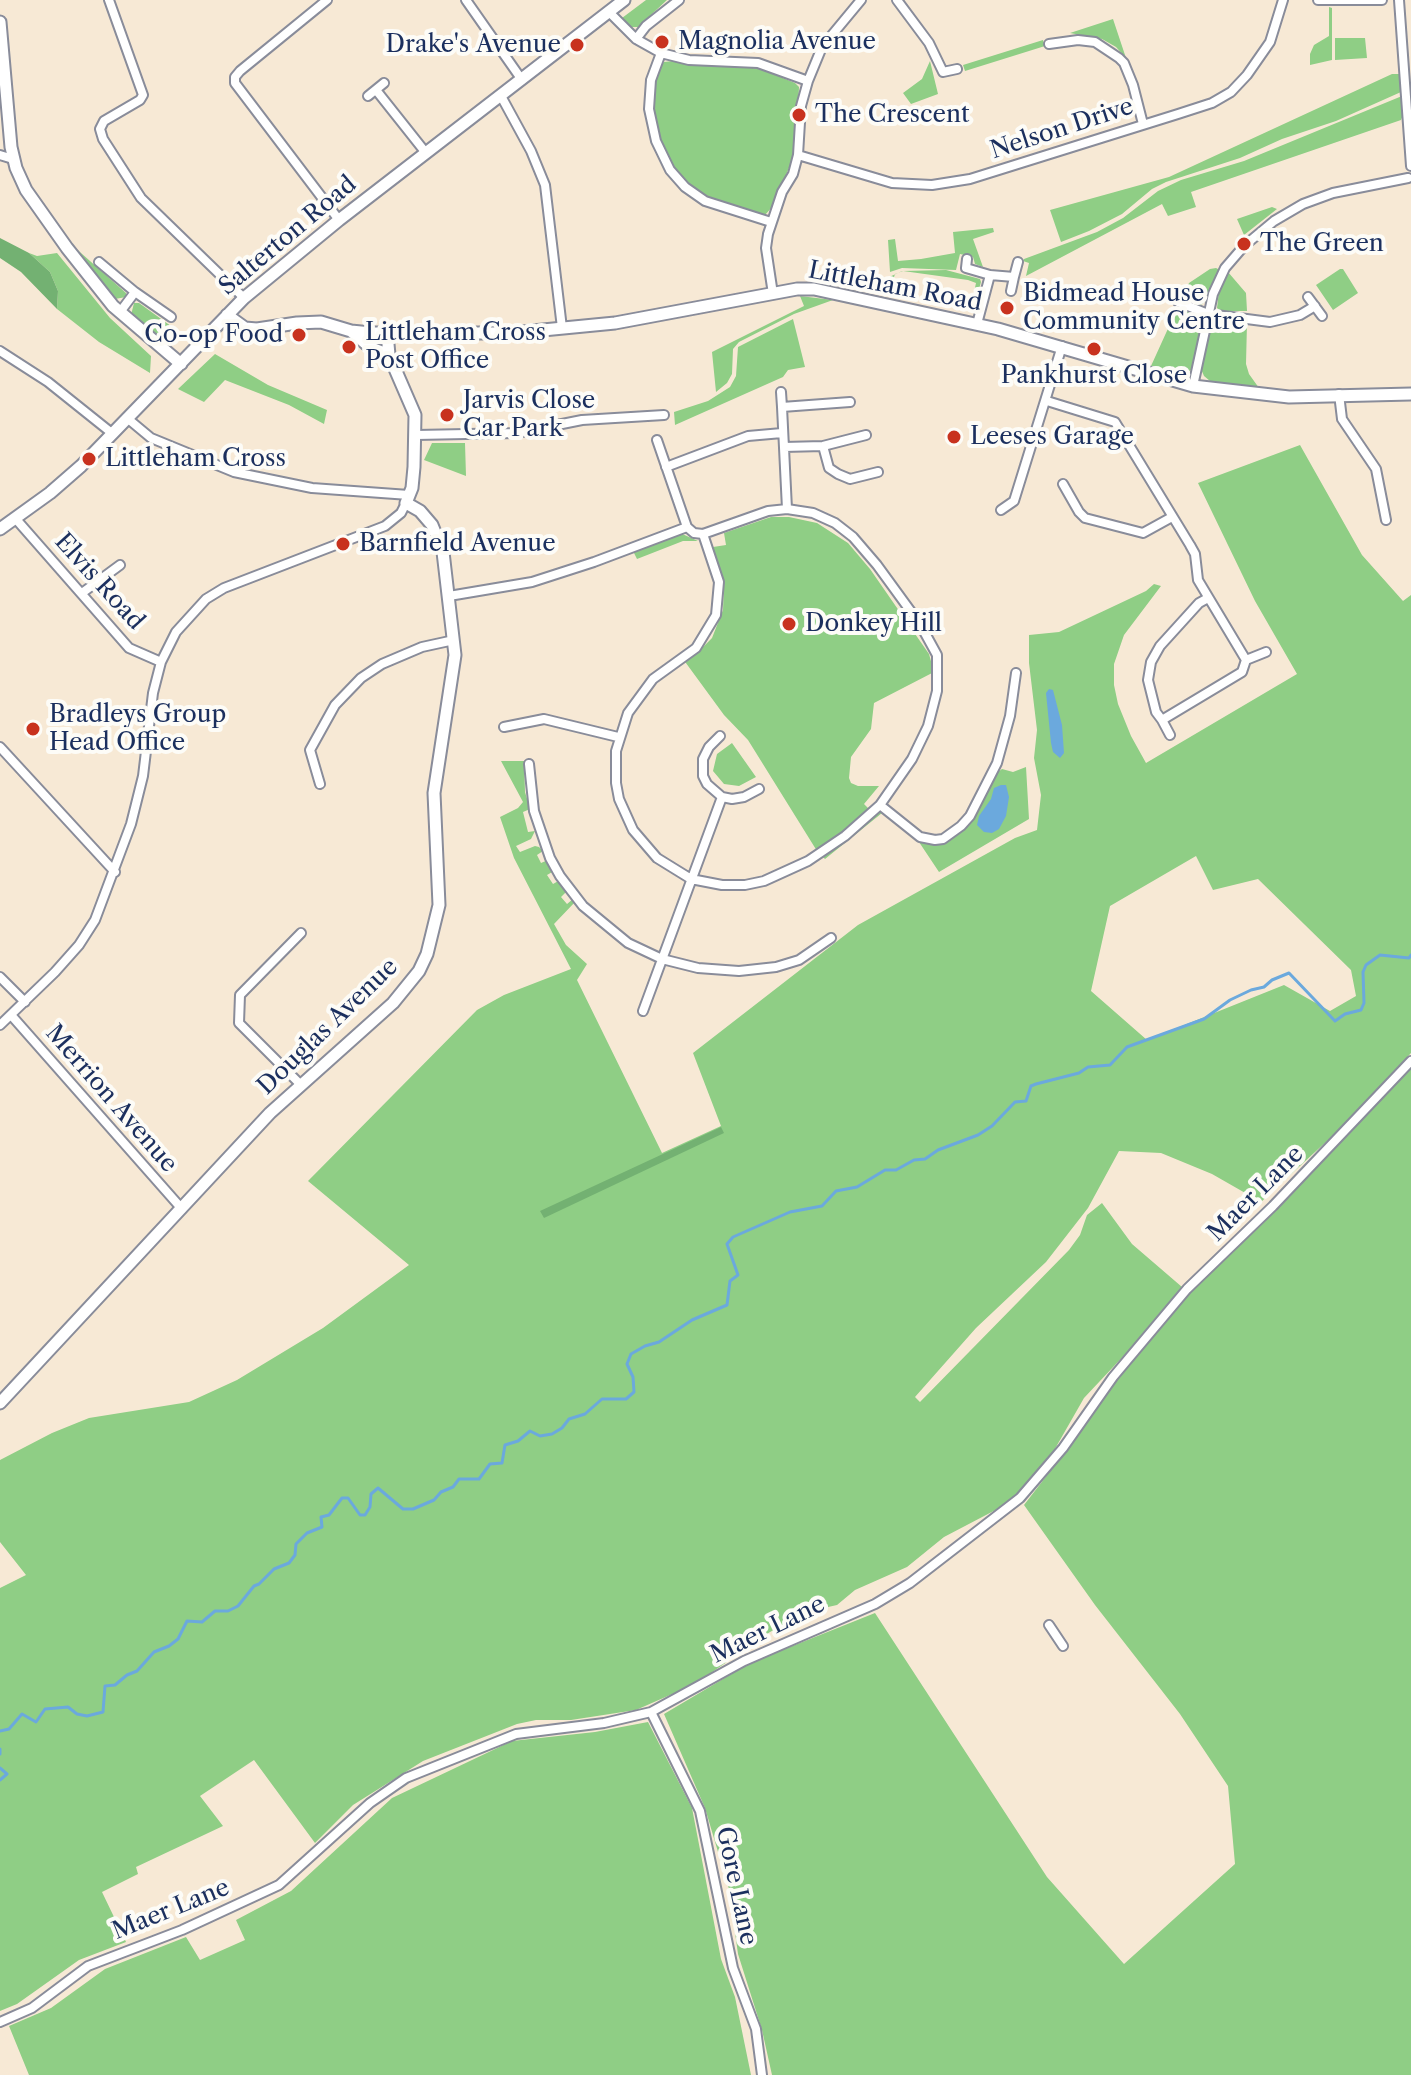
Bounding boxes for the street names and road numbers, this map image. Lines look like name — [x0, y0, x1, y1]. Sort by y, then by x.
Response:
street label: Nelson Drive — [987, 92, 1137, 166]
street label: Salterton Road — [214, 170, 362, 302]
street label: Littleham Road — [806, 256, 984, 318]
street label: Elvis Road — [48, 528, 150, 636]
street label: Douglas Avenue — [252, 953, 404, 1101]
street label: Merrion Avenue — [39, 1019, 183, 1179]
street label: Maer Lane — [1202, 1140, 1310, 1248]
street label: Maer Lane — [706, 1590, 830, 1670]
street label: Gore Lane — [709, 1824, 763, 1948]
street label: Maer Lane — [108, 1874, 234, 1946]

